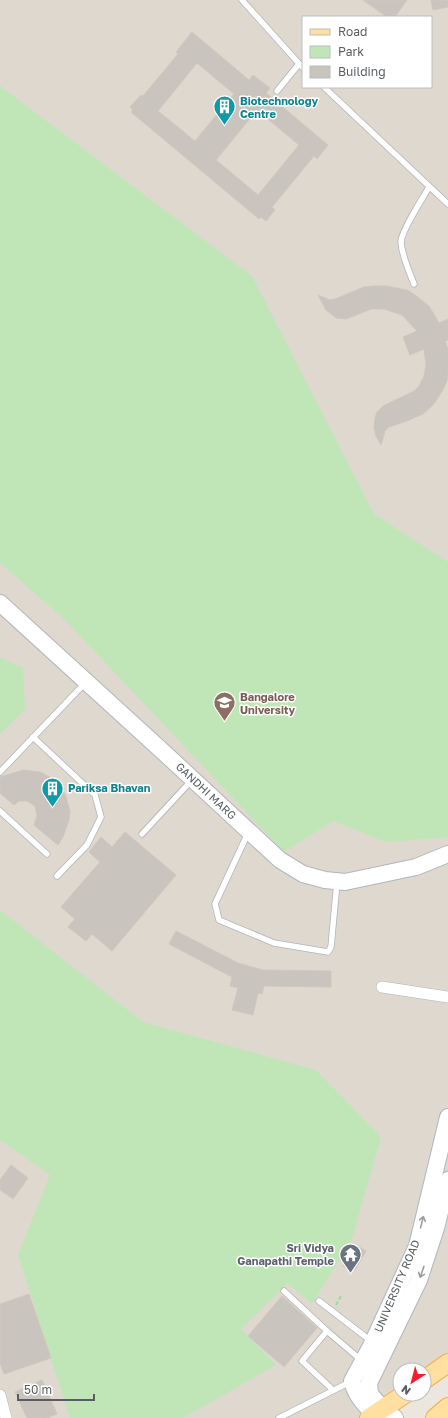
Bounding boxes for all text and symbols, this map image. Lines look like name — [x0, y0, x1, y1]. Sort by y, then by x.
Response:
legend — [302, 16, 432, 88]
text: Road — [338, 24, 367, 39]
text: Park — [338, 44, 364, 59]
text: Building — [338, 64, 386, 79]
building icon: Biotechnology Centre — [212, 94, 238, 127]
place label: Biotechnology Centre — [240, 94, 318, 120]
school or university icon: Bangalore University — [211, 690, 237, 723]
place label: Bangalore University — [240, 690, 296, 716]
street label: GANDHI MARG — [174, 759, 239, 822]
building icon: Pariksa Bhavan — [39, 775, 65, 808]
place label: Pariksa Bhavan — [68, 781, 151, 794]
one-way arrow — [419, 1216, 427, 1229]
street label: UNIVERSITY ROAD — [371, 1237, 422, 1334]
place label: Sri Vidya Ganapathi Temple — [237, 1241, 335, 1267]
temple icon: Sri Vidya Ganapathi Temple — [337, 1241, 363, 1274]
one-way arrow — [418, 1266, 426, 1278]
north arrow — [392, 1362, 432, 1402]
scale bar — [18, 1376, 94, 1402]
text: 50 m — [24, 1382, 52, 1397]
text: N — [399, 1383, 413, 1398]

